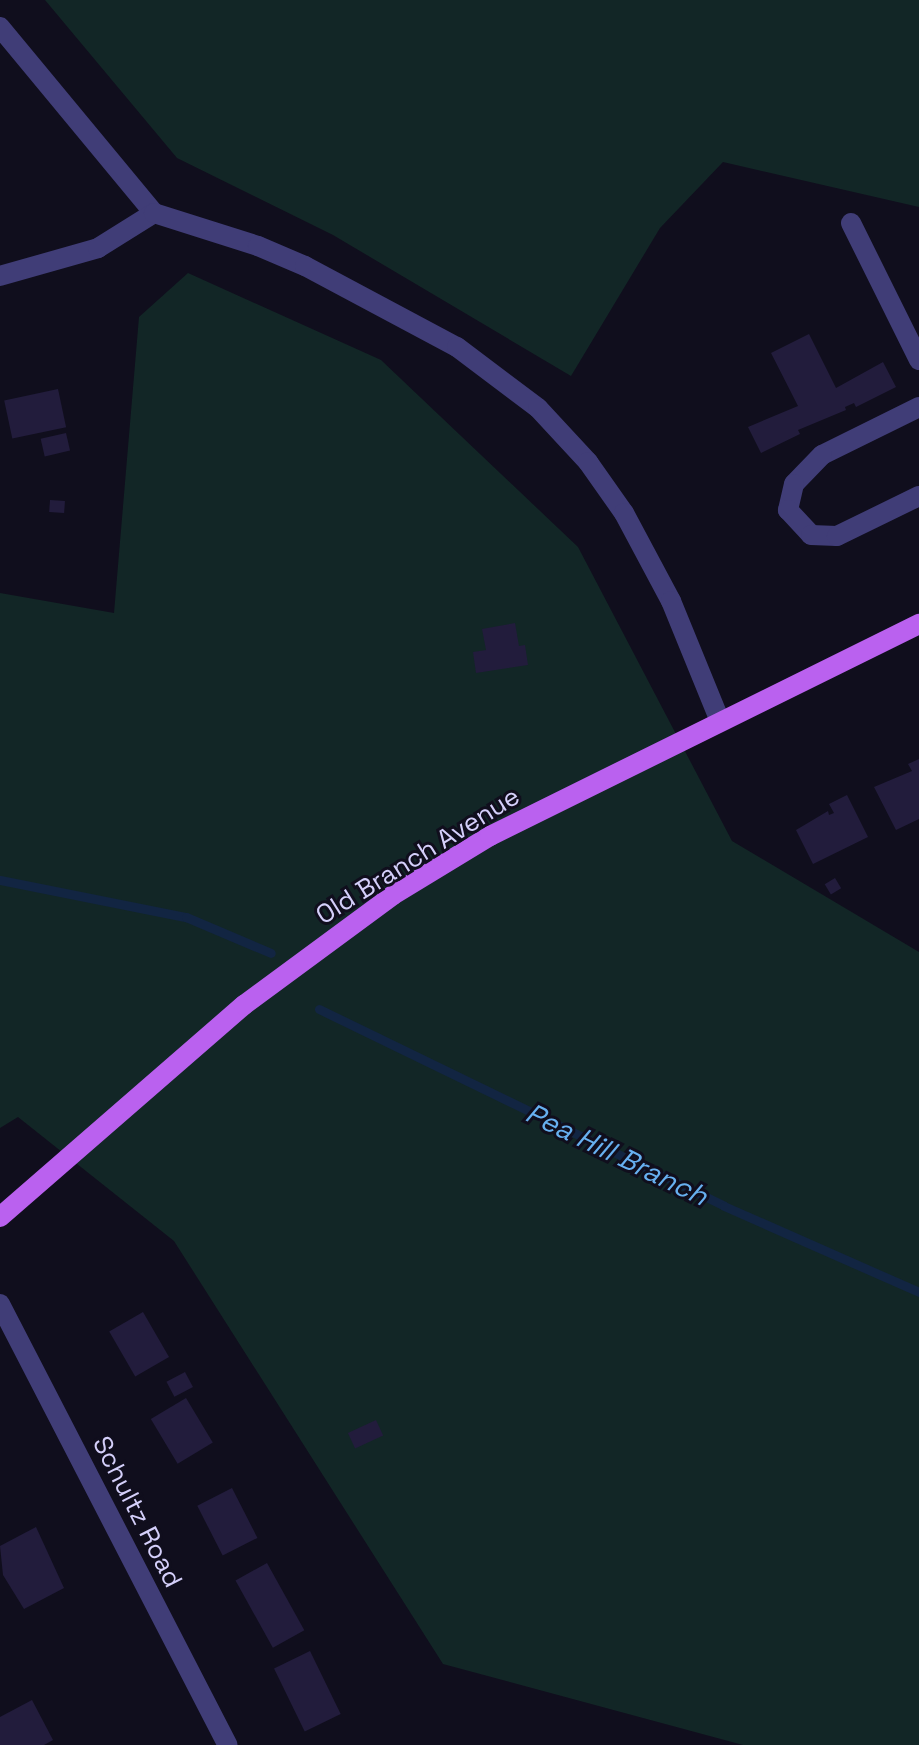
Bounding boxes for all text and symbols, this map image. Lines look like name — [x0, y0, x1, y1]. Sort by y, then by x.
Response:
street label: Old Branch Avenue — [310, 781, 526, 931]
water label: Pea Hill Branch — [521, 1095, 713, 1213]
street label: Schultz Road — [86, 1431, 188, 1593]

